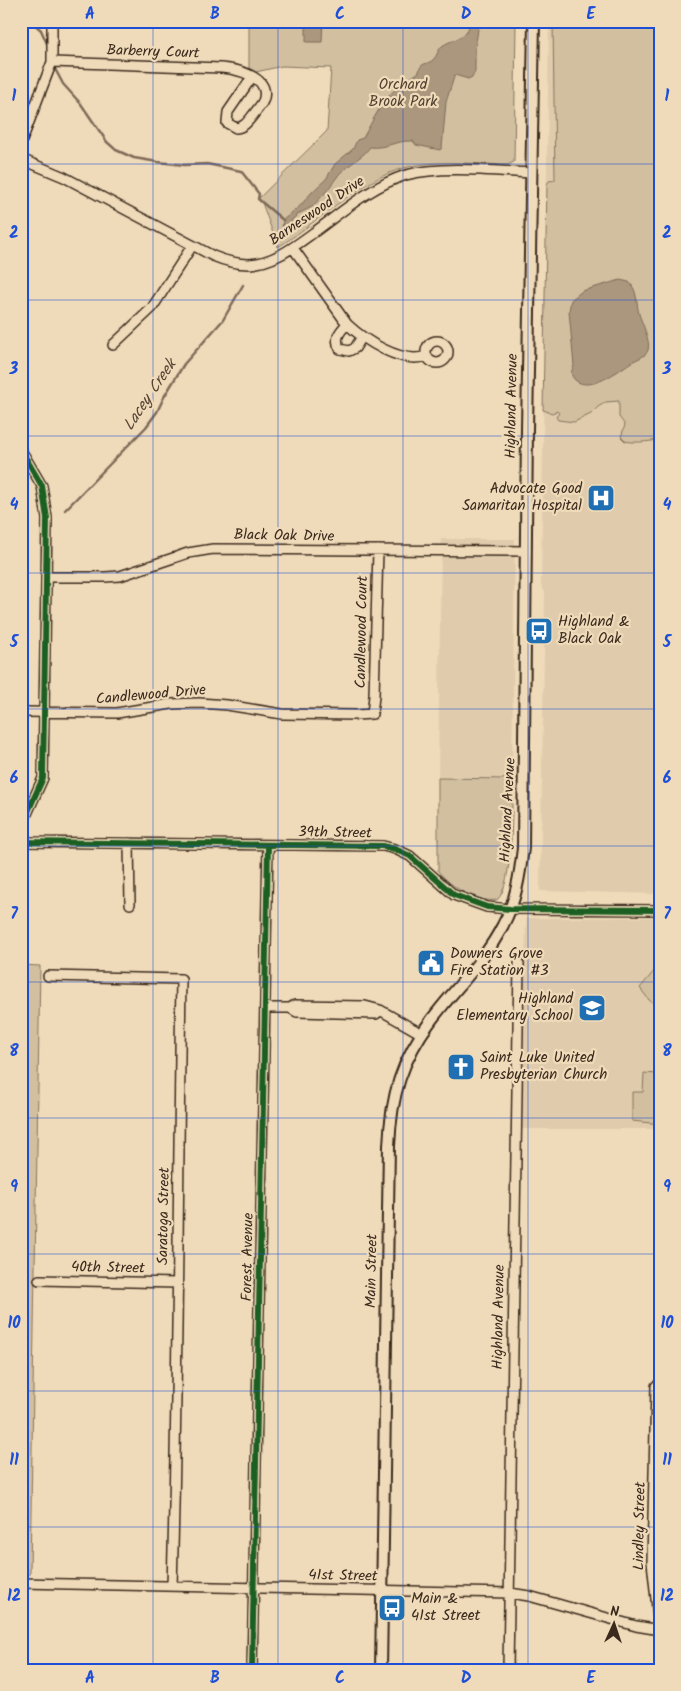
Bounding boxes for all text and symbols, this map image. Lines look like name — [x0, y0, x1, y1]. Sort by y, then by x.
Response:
text: A — [85, 2, 95, 27]
text: B — [210, 2, 220, 27]
text: C — [335, 2, 345, 27]
text: D — [461, 2, 472, 27]
text: E — [587, 2, 597, 27]
street label: Barberry Court — [106, 38, 200, 66]
park label: Orchard Brook Park — [369, 73, 438, 114]
text: 1 — [12, 84, 17, 109]
text: 1 — [665, 84, 670, 109]
street label: Barneswood Drive — [264, 170, 370, 252]
text: 2 — [9, 221, 19, 246]
text: 2 — [662, 221, 672, 246]
water label: Lacey Creek — [117, 352, 184, 436]
street label: Highland Avenue — [499, 353, 525, 459]
text: 3 — [9, 357, 19, 382]
text: 3 — [662, 357, 672, 382]
place label: Advocate Good Samaritan Hospital — [462, 477, 583, 518]
hospital icon: Advocate Good Samaritan Hospital — [586, 483, 616, 513]
text: 4 — [10, 493, 19, 518]
text: 4 — [663, 493, 672, 518]
street label: Black Oak Drive — [234, 523, 335, 549]
street label: Candlewood Court — [349, 575, 375, 689]
place label: Highland & Black Oak — [558, 610, 630, 651]
bus stop icon: Highland & Black Oak — [524, 616, 554, 646]
text: 5 — [9, 630, 20, 655]
text: 5 — [662, 630, 673, 655]
street label: Candlewood Drive — [95, 678, 207, 712]
street label: Highland Avenue — [493, 757, 523, 863]
text: 6 — [10, 766, 19, 791]
text: 6 — [663, 766, 672, 791]
street label: 39th Street — [298, 820, 372, 846]
text: 7 — [10, 902, 18, 927]
text: 7 — [663, 902, 671, 927]
place label: Downers Grove Fire Station #3 — [450, 942, 549, 983]
public building icon: Downers Grove Fire Station #3 — [416, 948, 446, 978]
place label: Highland Elementary School — [456, 987, 574, 1028]
school or university icon: Highland Elementary School — [577, 993, 607, 1023]
text: 8 — [9, 1039, 19, 1064]
text: 8 — [662, 1039, 672, 1064]
place label: Saint Luke United Presbyterian Church — [480, 1046, 607, 1087]
church icon: Saint Luke United Presbyterian Church — [446, 1052, 476, 1082]
street label: Saratoga Street — [151, 1167, 177, 1265]
text: 9 — [10, 1175, 18, 1200]
text: 9 — [663, 1175, 671, 1200]
street label: Forest Avenue — [235, 1212, 261, 1302]
street label: Main Street — [359, 1233, 385, 1308]
street label: 40th Street — [71, 1255, 145, 1281]
street label: Highland Avenue — [486, 1264, 512, 1370]
text: 10 — [7, 1311, 21, 1336]
text: 10 — [660, 1311, 674, 1336]
text: 11 — [9, 1448, 19, 1473]
text: 11 — [662, 1448, 672, 1473]
street label: Lindley Street — [627, 1481, 653, 1571]
street label: 41st Street — [308, 1563, 378, 1589]
text: 12 — [7, 1584, 21, 1609]
text: 12 — [660, 1584, 674, 1609]
place label: Main & 41st Street — [411, 1587, 480, 1628]
bus stop icon: Main & 41st Street — [377, 1593, 407, 1623]
north arrow — [588, 1598, 638, 1648]
text: N — [610, 1601, 620, 1623]
text: A — [85, 1666, 95, 1691]
text: B — [210, 1666, 220, 1691]
text: C — [335, 1666, 345, 1691]
text: D — [461, 1666, 472, 1691]
text: E — [587, 1666, 597, 1691]

